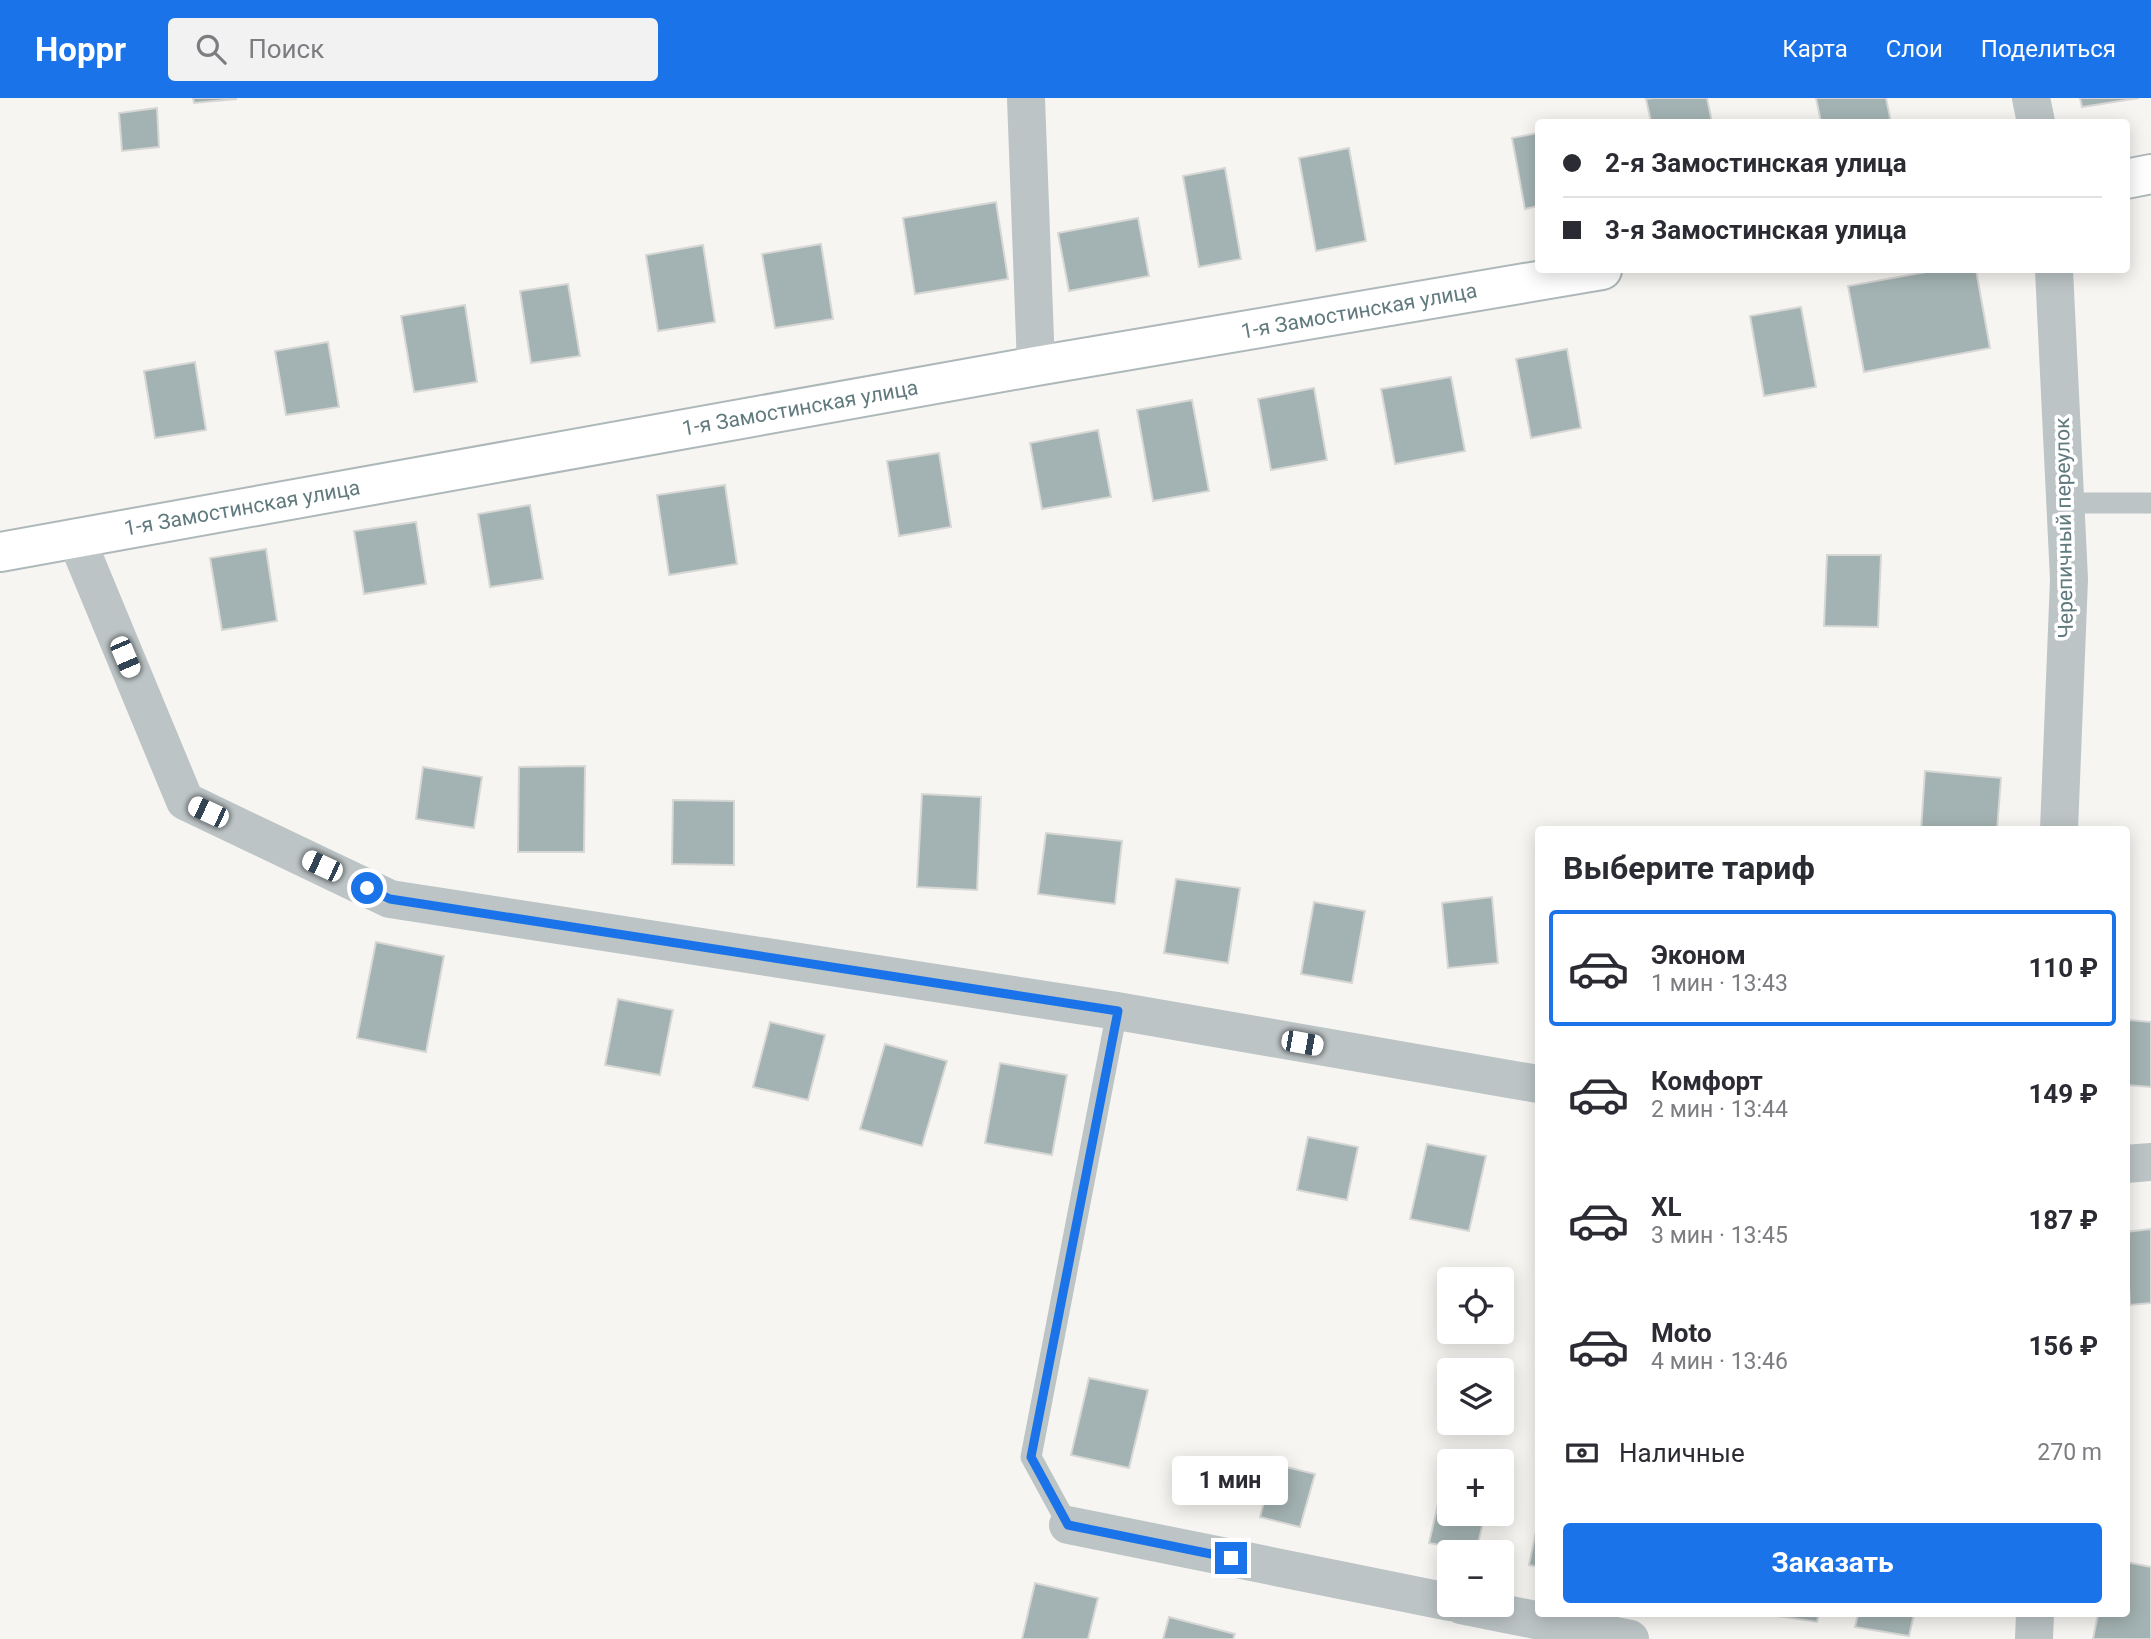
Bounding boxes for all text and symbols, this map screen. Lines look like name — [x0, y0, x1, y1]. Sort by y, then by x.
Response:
search box — [168, 18, 658, 81]
text: Hoppr — [35, 30, 126, 69]
icon: search — [192, 30, 230, 68]
text: Поиск — [248, 34, 324, 64]
text: Карта — [1782, 35, 1848, 63]
text: Слои — [1886, 35, 1943, 63]
text: Поделиться — [1981, 35, 2116, 63]
text: 2-я Замостинская улица — [1605, 148, 1907, 178]
text: 3-я Замостинская улица — [1605, 215, 1907, 245]
street label: 1-я Замостинская улица — [1239, 278, 1479, 344]
street label: 1-я Замостинская улица — [680, 375, 920, 441]
street label: Черепичный переулок — [2050, 417, 2078, 639]
street label: 1-я Замостинская улица — [122, 475, 362, 541]
car — [108, 634, 143, 680]
car — [185, 794, 232, 830]
car — [299, 848, 346, 884]
text: Выберите тариф — [1563, 849, 1815, 887]
route start — [351, 872, 383, 904]
icon: car — [1567, 937, 1630, 1000]
text: Эконом — [1651, 940, 1746, 970]
text: 110 ₽ — [2028, 953, 2098, 983]
text: 1 мин · 13:43 — [1651, 970, 1788, 997]
car — [1280, 1029, 1325, 1057]
icon: car — [1567, 1063, 1630, 1126]
text: Комфорт — [1651, 1066, 1763, 1096]
text: 149 ₽ — [2028, 1079, 2098, 1109]
text: 2 мин · 13:44 — [1651, 1096, 1788, 1123]
icon: car — [1567, 1189, 1630, 1252]
text: XL — [1651, 1192, 1682, 1222]
text: 187 ₽ — [2028, 1205, 2098, 1235]
text: 3 мин · 13:45 — [1651, 1222, 1788, 1249]
map controls — [1437, 1267, 1514, 1617]
button: locate — [1437, 1267, 1514, 1344]
icon: car — [1567, 1315, 1630, 1378]
text: Moto — [1651, 1318, 1712, 1348]
text: 156 ₽ — [2028, 1331, 2098, 1361]
text: 4 мин · 13:46 — [1651, 1348, 1788, 1375]
button: layers — [1437, 1358, 1514, 1435]
icon: cash — [1563, 1434, 1601, 1472]
text: Наличные — [1619, 1438, 1745, 1468]
text: 270 m — [2037, 1439, 2102, 1466]
button: + — [1437, 1449, 1514, 1526]
callout: 1 мин — [1173, 1456, 1289, 1506]
text: 1 мин — [1199, 1467, 1261, 1494]
button: Заказать — [1563, 1523, 2102, 1603]
button: − — [1437, 1540, 1514, 1617]
route end — [1215, 1542, 1247, 1574]

